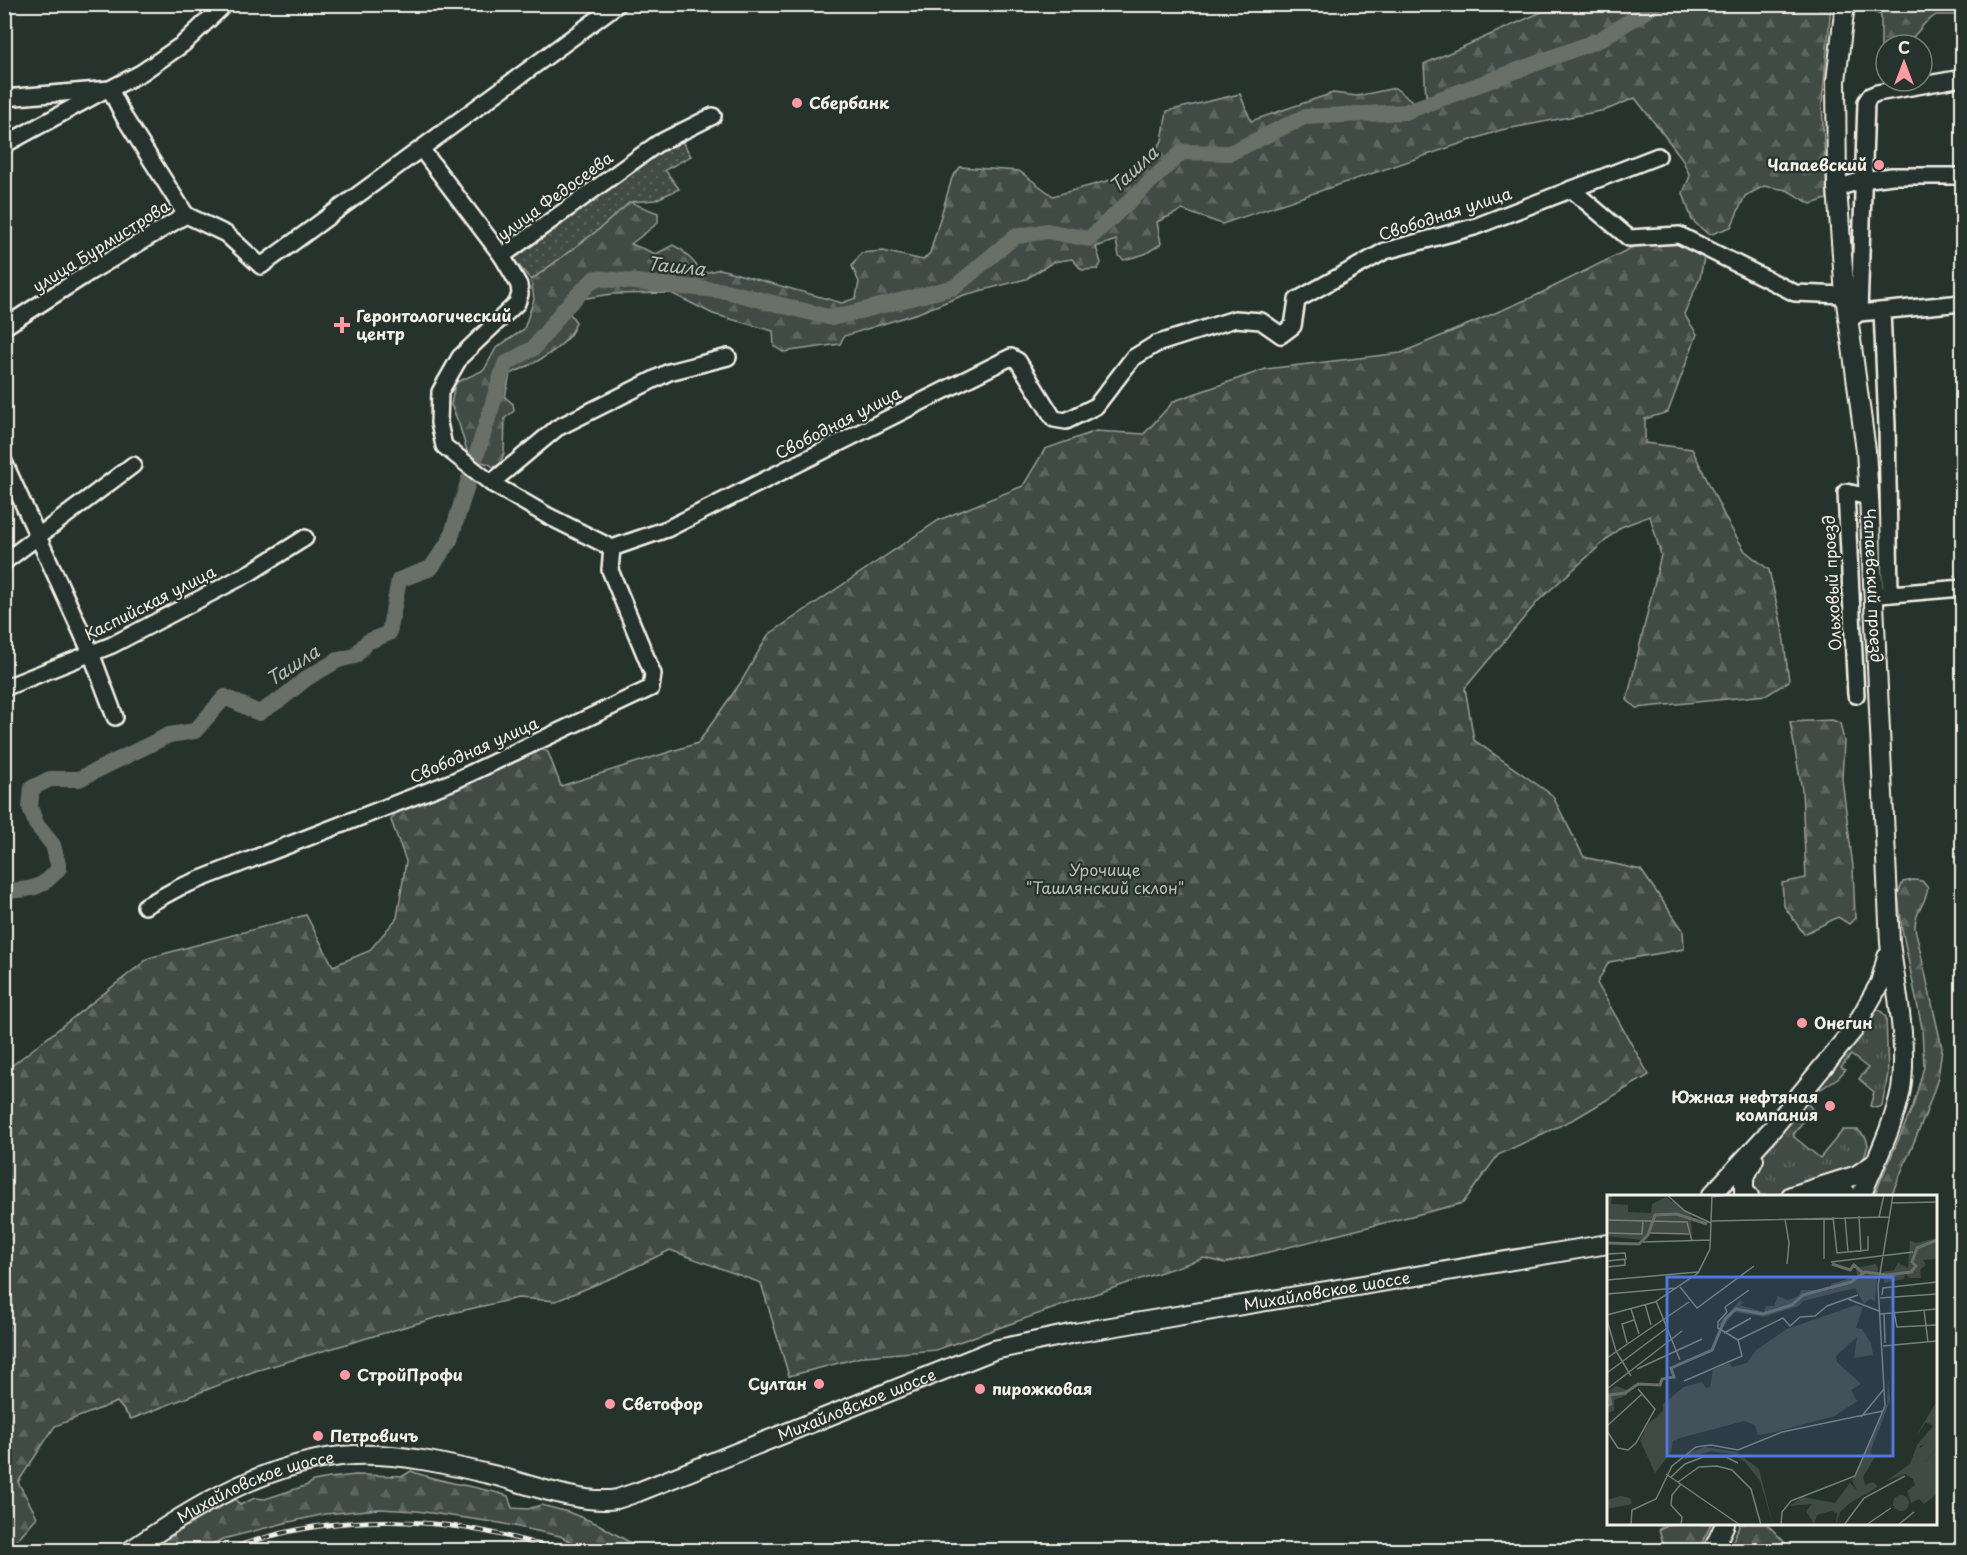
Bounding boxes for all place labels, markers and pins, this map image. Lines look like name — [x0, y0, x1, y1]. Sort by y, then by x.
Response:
place label: Сбербанк — [809, 90, 890, 114]
marker: Сбербанк — [790, 96, 804, 110]
place label: Чапаевский — [1767, 152, 1867, 176]
marker: Чапаевский — [1872, 158, 1886, 172]
place label: Геронтологический центр — [356, 303, 511, 345]
marker: Геронтологический центр — [333, 316, 351, 334]
place label: Онегин — [1814, 1010, 1873, 1034]
marker: Онегин — [1795, 1016, 1809, 1030]
place label: Южная нефтяная компания — [1671, 1084, 1818, 1126]
marker: Южная нефтяная компания — [1823, 1099, 1837, 1113]
place label: СтройПрофи — [357, 1362, 463, 1386]
marker: СтройПрофи — [338, 1368, 352, 1382]
place label: Султан — [748, 1371, 807, 1395]
place label: пирожковая — [992, 1376, 1092, 1400]
marker: Султан — [812, 1377, 826, 1391]
marker: пирожковая — [973, 1382, 987, 1396]
place label: Светофор — [622, 1391, 703, 1415]
marker: Светофор — [603, 1397, 617, 1411]
place label: Петровичъ — [330, 1423, 418, 1447]
marker: Петровичъ — [311, 1429, 325, 1443]

